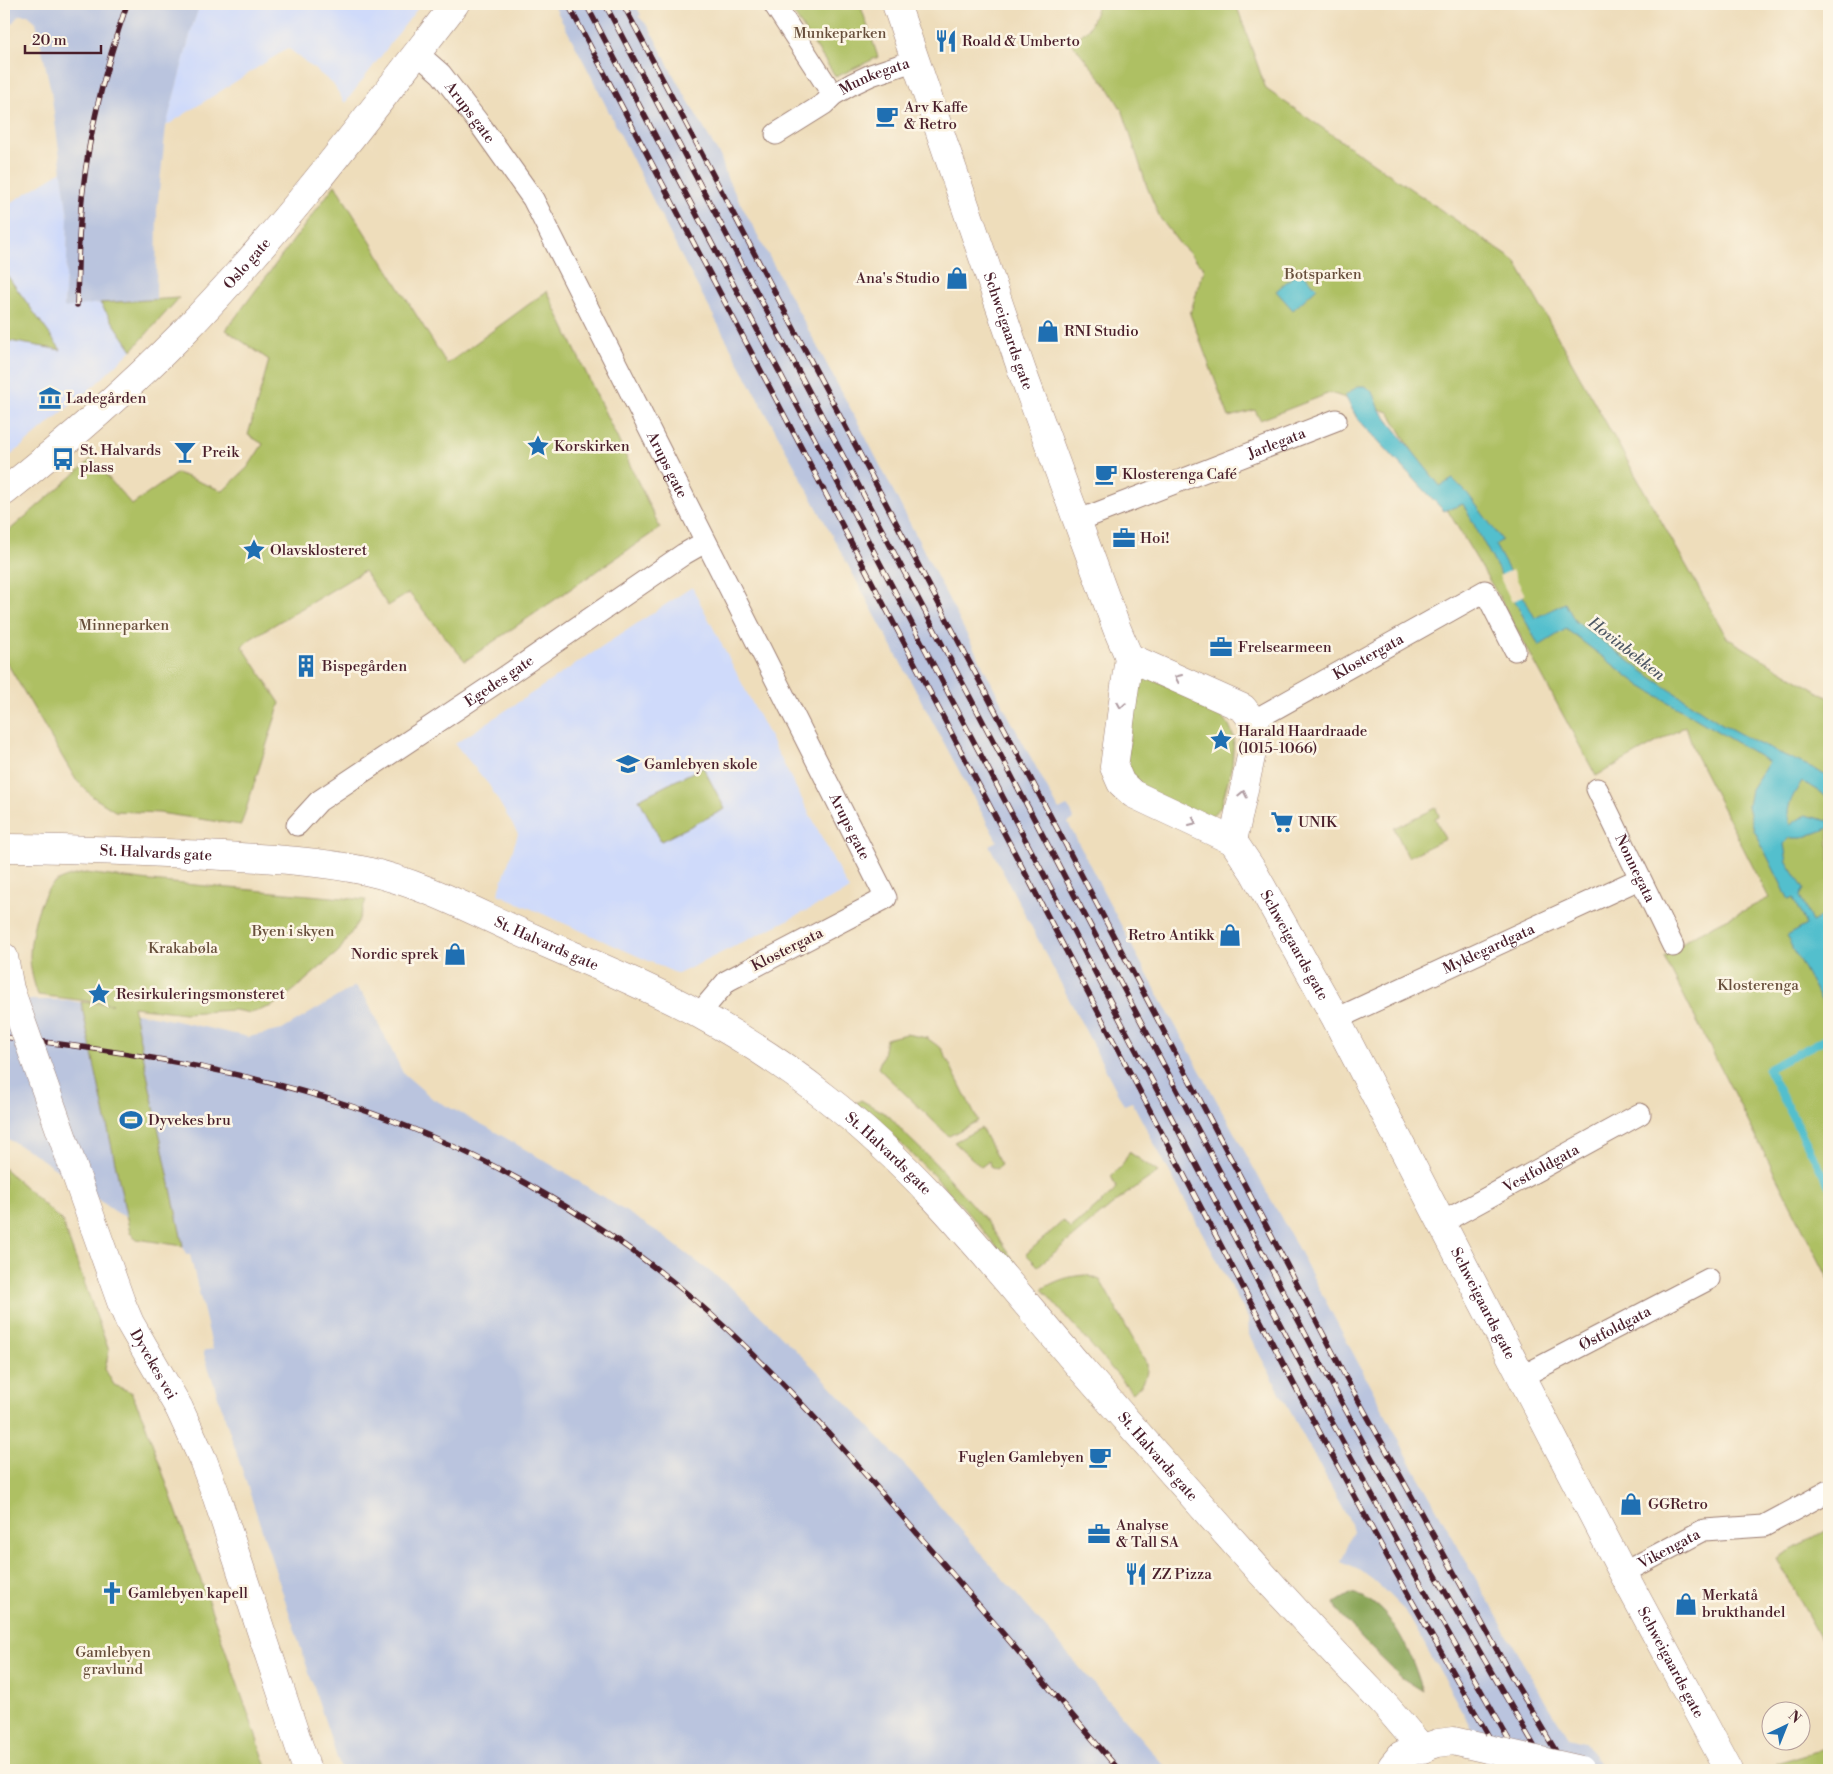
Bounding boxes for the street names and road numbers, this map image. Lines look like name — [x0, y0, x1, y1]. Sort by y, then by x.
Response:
street label: Munkegata — [836, 54, 912, 99]
street label: Arups gate — [440, 77, 499, 147]
street label: Oslo gate — [219, 234, 275, 294]
street label: Schweigaards gate — [979, 270, 1037, 393]
street label: Jarlegata — [1244, 424, 1309, 464]
street label: Arups gate — [642, 428, 692, 502]
street label: Klostergata — [1330, 629, 1408, 684]
street label: Egedes gate — [461, 651, 538, 711]
street label: Arups gate — [824, 789, 874, 863]
street label: Nonnegata — [1610, 831, 1660, 906]
street label: St. Halvards gate — [99, 841, 213, 865]
street label: Schweigaards gate — [1256, 887, 1333, 1004]
street label: St. Halvards gate — [491, 912, 602, 975]
street label: Myklegardgata — [1440, 919, 1538, 978]
street label: Klostergata — [748, 923, 827, 976]
street label: St. Halvards gate — [841, 1108, 935, 1199]
street label: Vestfoldgata — [1499, 1140, 1583, 1198]
street label: Schweigaards gate — [1446, 1244, 1520, 1363]
street label: Østfoldgata — [1576, 1302, 1655, 1355]
street label: Dyvekes vei — [125, 1326, 181, 1403]
street label: St. Halvards gate — [1113, 1408, 1202, 1505]
street label: Vikengata — [1634, 1525, 1704, 1574]
street label: Schweigaards gate — [1633, 1604, 1708, 1721]

